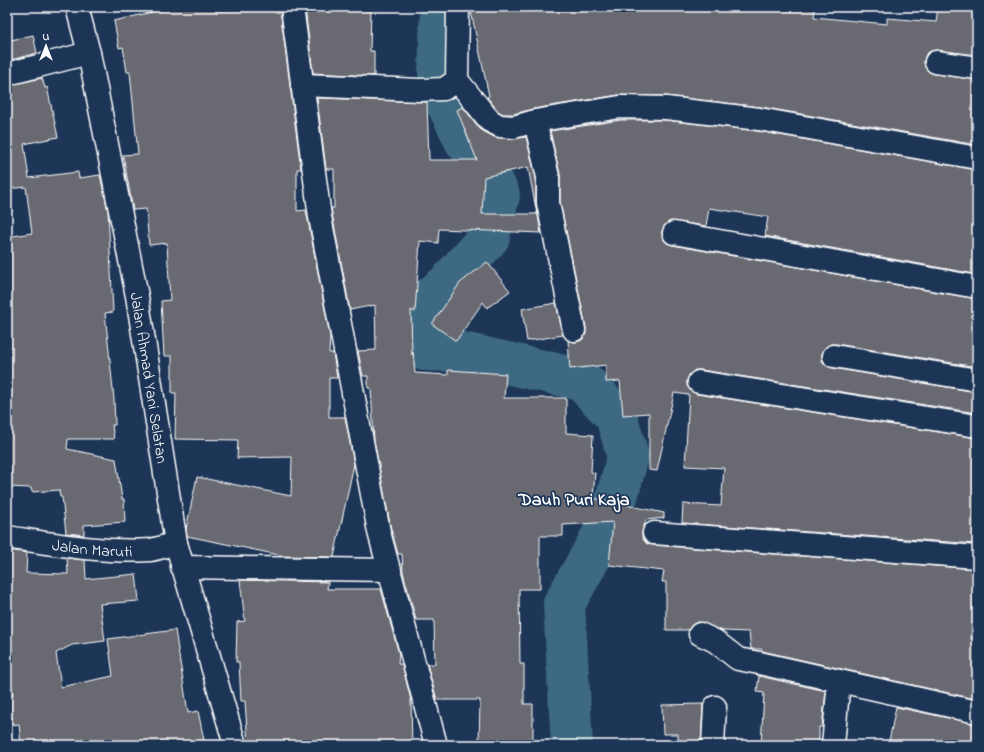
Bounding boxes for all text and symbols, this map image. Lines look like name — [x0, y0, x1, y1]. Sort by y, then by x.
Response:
north arrow — [26, 26, 66, 66]
text: U — [43, 29, 50, 45]
street label: Jalan Ahmad Yani Selatan — [123, 291, 173, 465]
district label: Dauh Puri Kaja — [518, 488, 630, 514]
street label: Jalan Maruti — [50, 534, 132, 565]

